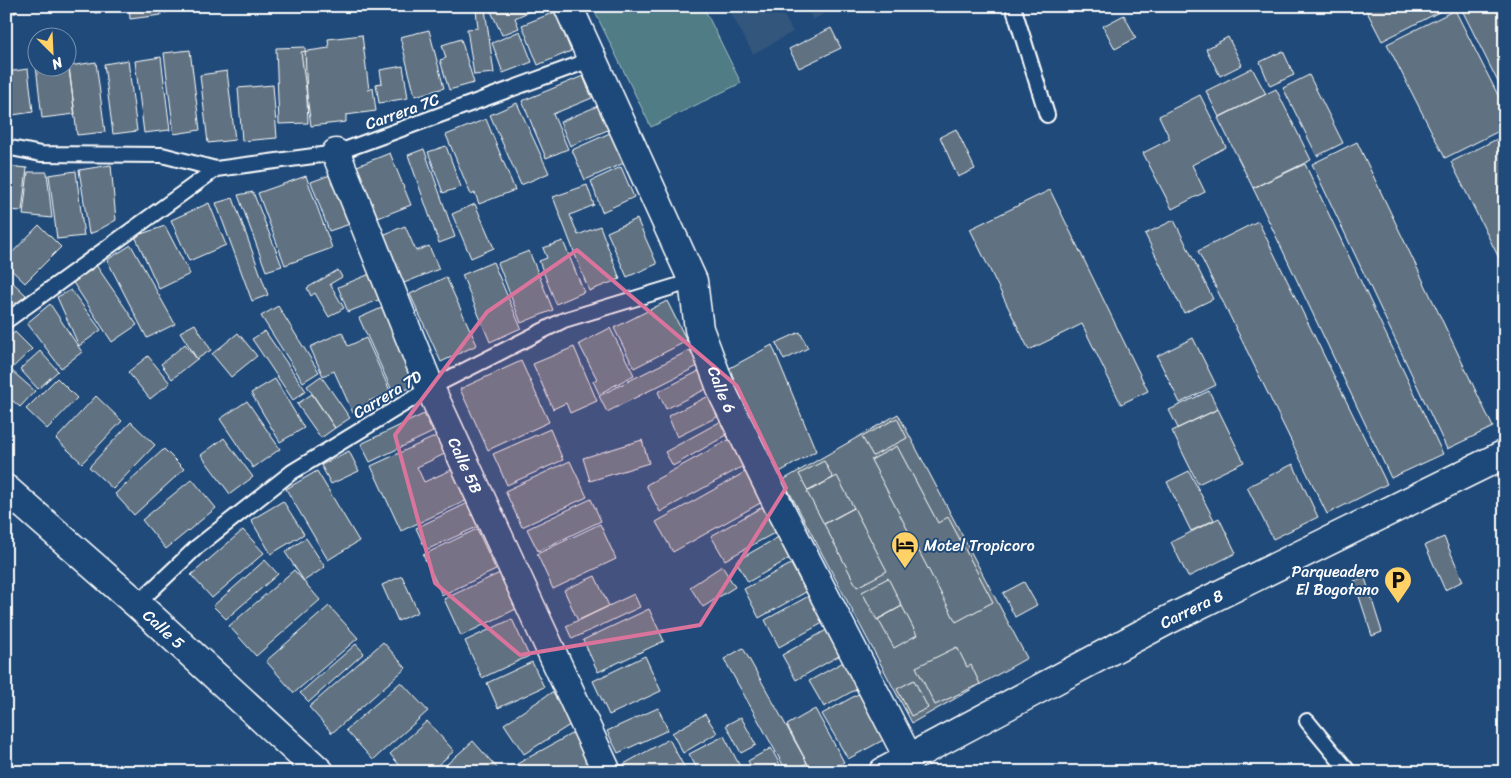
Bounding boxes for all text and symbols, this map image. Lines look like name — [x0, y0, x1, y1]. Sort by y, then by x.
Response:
north arrow — [28, 28, 78, 78]
text: N — [47, 50, 68, 77]
street label: Carrera 7C — [361, 85, 443, 138]
street label: Carrera 7D — [347, 362, 428, 427]
street label: Calle 6 — [699, 362, 744, 418]
street label: Calle 5B — [439, 432, 491, 498]
hotel icon: Motel Tropicoro — [890, 530, 920, 569]
place label: Motel Tropicoro — [924, 531, 1035, 560]
place label: Parqueadero El Bogotano — [1291, 557, 1379, 604]
parking icon: Parqueadero El Bogotano — [1383, 565, 1413, 604]
street label: Carrera 8 — [1154, 581, 1229, 637]
street label: Calle 5 — [136, 602, 192, 657]

